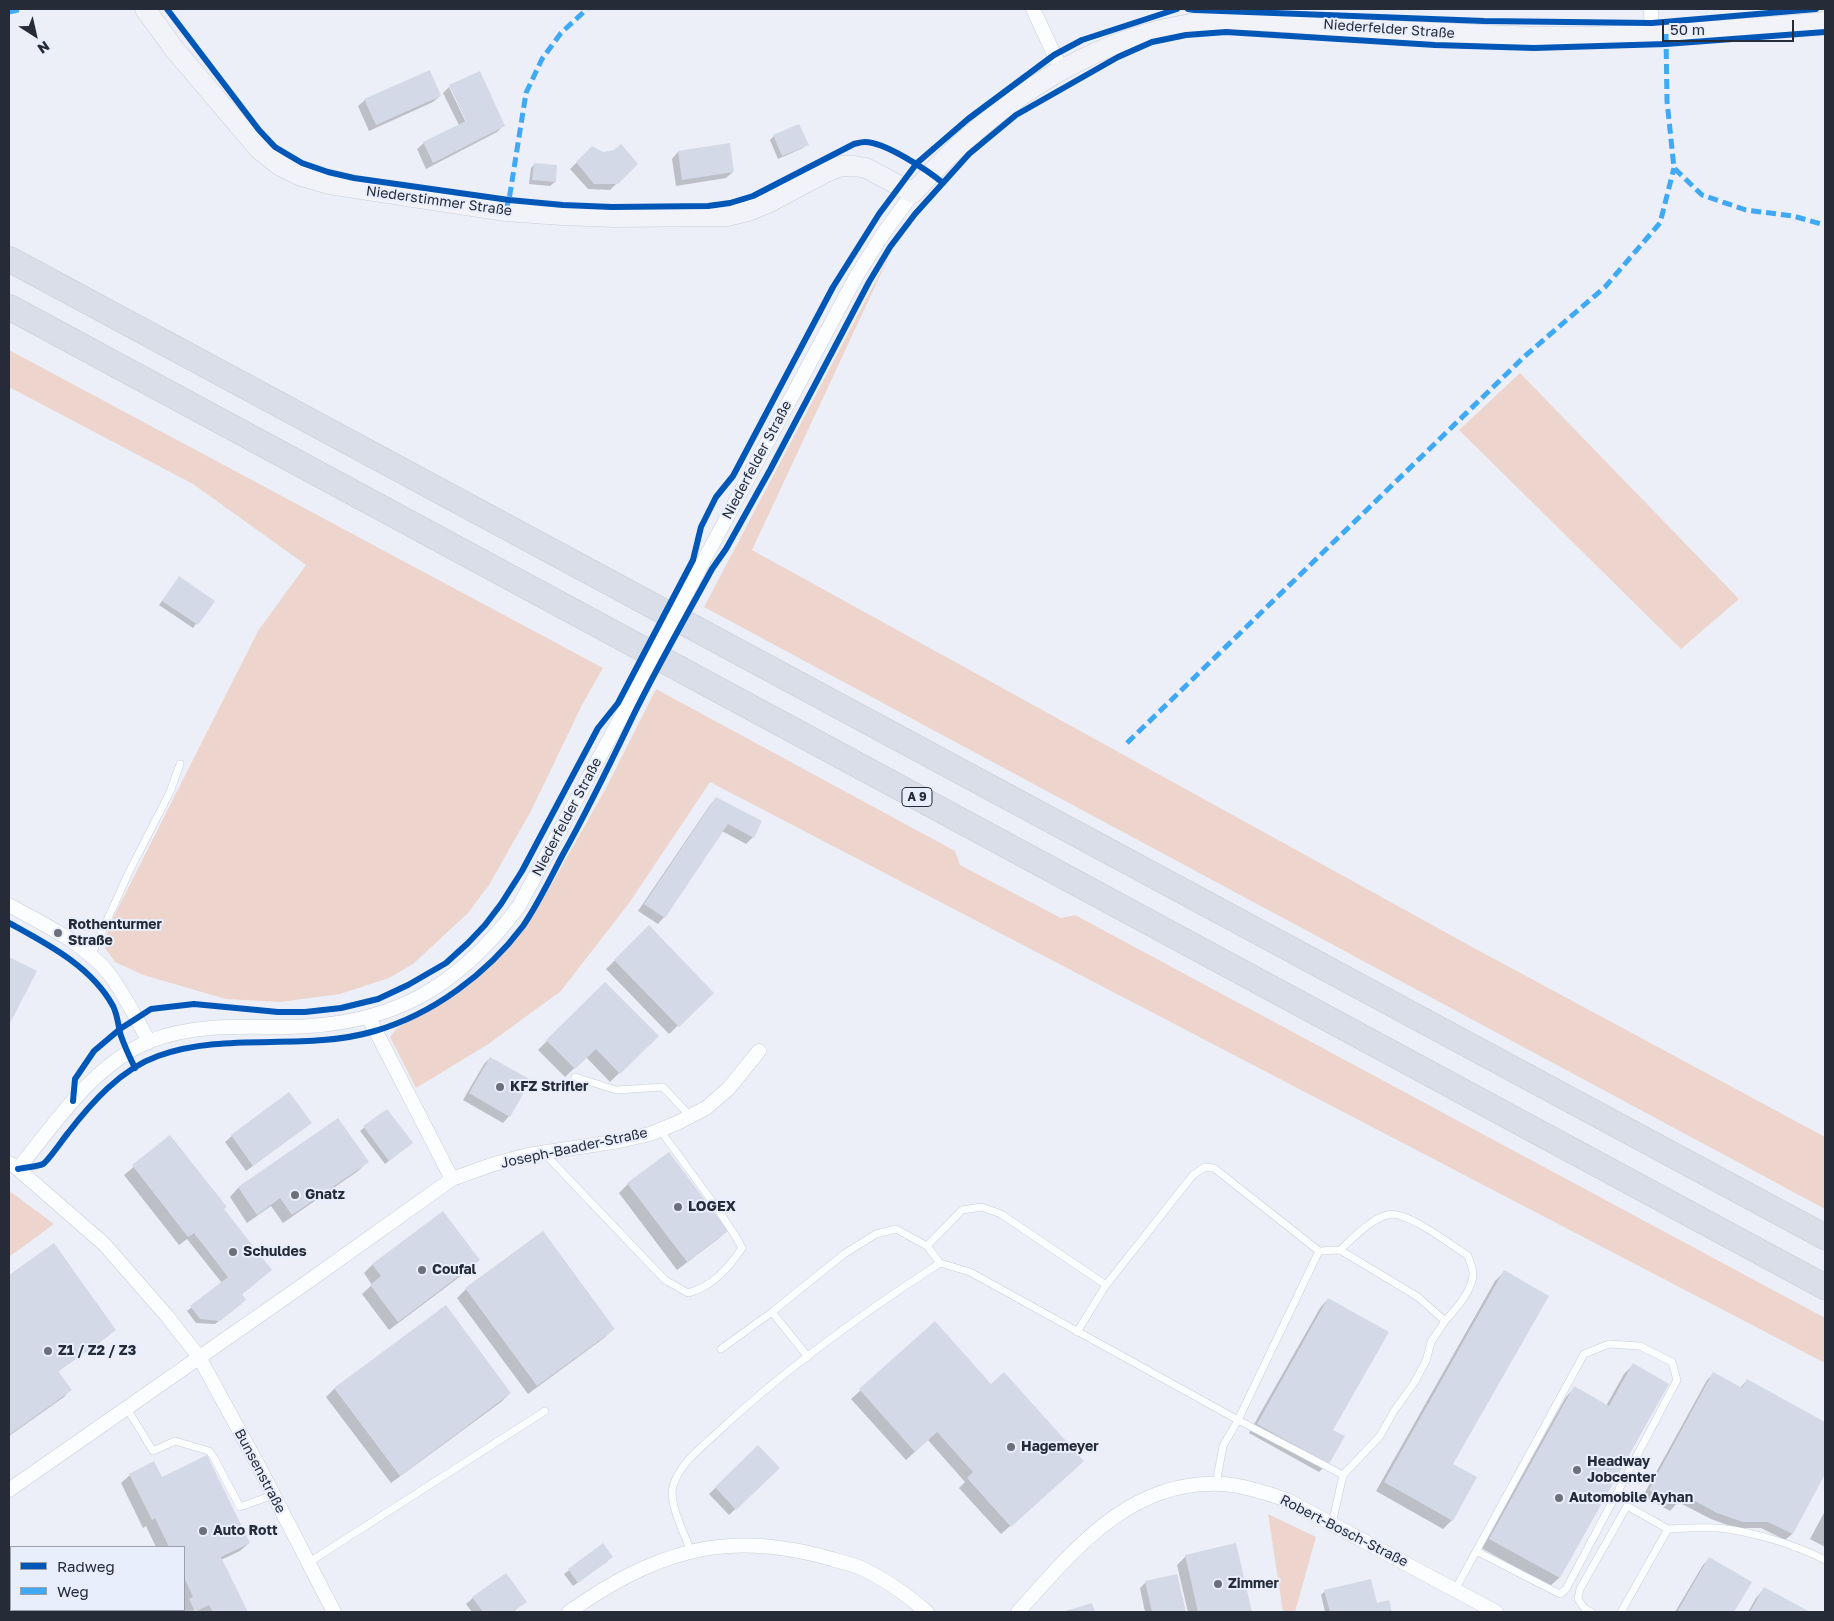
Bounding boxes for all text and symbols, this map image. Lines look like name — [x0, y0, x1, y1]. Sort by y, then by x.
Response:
north arrow — [10, 10, 60, 60]
scale bar — [1664, 10, 1796, 42]
street label: Niederfelder Straße — [1323, 16, 1455, 42]
text: 50 m — [1670, 20, 1705, 38]
text: N — [35, 38, 53, 58]
street label: Niederstimmer Straße — [365, 182, 513, 220]
street label: Niederfelder Straße — [719, 398, 795, 522]
street label: Niederfelder Straße — [529, 755, 605, 879]
road number: A 9 — [902, 788, 932, 806]
place label: Rothenturmer Straße — [68, 917, 162, 950]
marker: Rothenturmer Straße — [52, 927, 64, 939]
place label: KFZ Strifler — [510, 1079, 589, 1095]
marker: KFZ Strifler — [494, 1081, 506, 1093]
street label: Joseph-Baader-Straße — [499, 1124, 649, 1172]
place label: Gnatz — [305, 1187, 345, 1203]
marker: Gnatz — [289, 1189, 301, 1201]
place label: LOGEX — [688, 1199, 736, 1215]
marker: LOGEX — [672, 1201, 684, 1213]
place label: Schuldes — [243, 1244, 307, 1260]
marker: Schuldes — [227, 1246, 239, 1258]
place label: Coufal — [432, 1262, 476, 1278]
marker: Coufal — [416, 1264, 428, 1276]
place label: Z1 / Z2 / Z3 — [58, 1343, 136, 1359]
marker: Z1 / Z2 / Z3 — [42, 1345, 54, 1357]
street label: Bunsenstraße — [231, 1426, 289, 1516]
place label: Hagemeyer — [1021, 1439, 1099, 1455]
marker: Hagemeyer — [1005, 1441, 1017, 1453]
place label: Headway Jobcenter — [1587, 1454, 1656, 1486]
marker: Headway Jobcenter — [1571, 1464, 1583, 1476]
place label: Automobile Ayhan — [1569, 1490, 1693, 1506]
street label: Robert-Bosch-Straße — [1277, 1491, 1411, 1571]
marker: Automobile Ayhan — [1553, 1492, 1565, 1504]
place label: Auto Rott — [213, 1523, 277, 1539]
marker: Auto Rott — [197, 1525, 209, 1537]
legend — [10, 1546, 185, 1611]
text: Radweg — [57, 1557, 115, 1575]
place label: Zimmer — [1228, 1576, 1279, 1592]
marker: Zimmer — [1212, 1578, 1224, 1590]
text: Weg — [57, 1582, 89, 1600]

